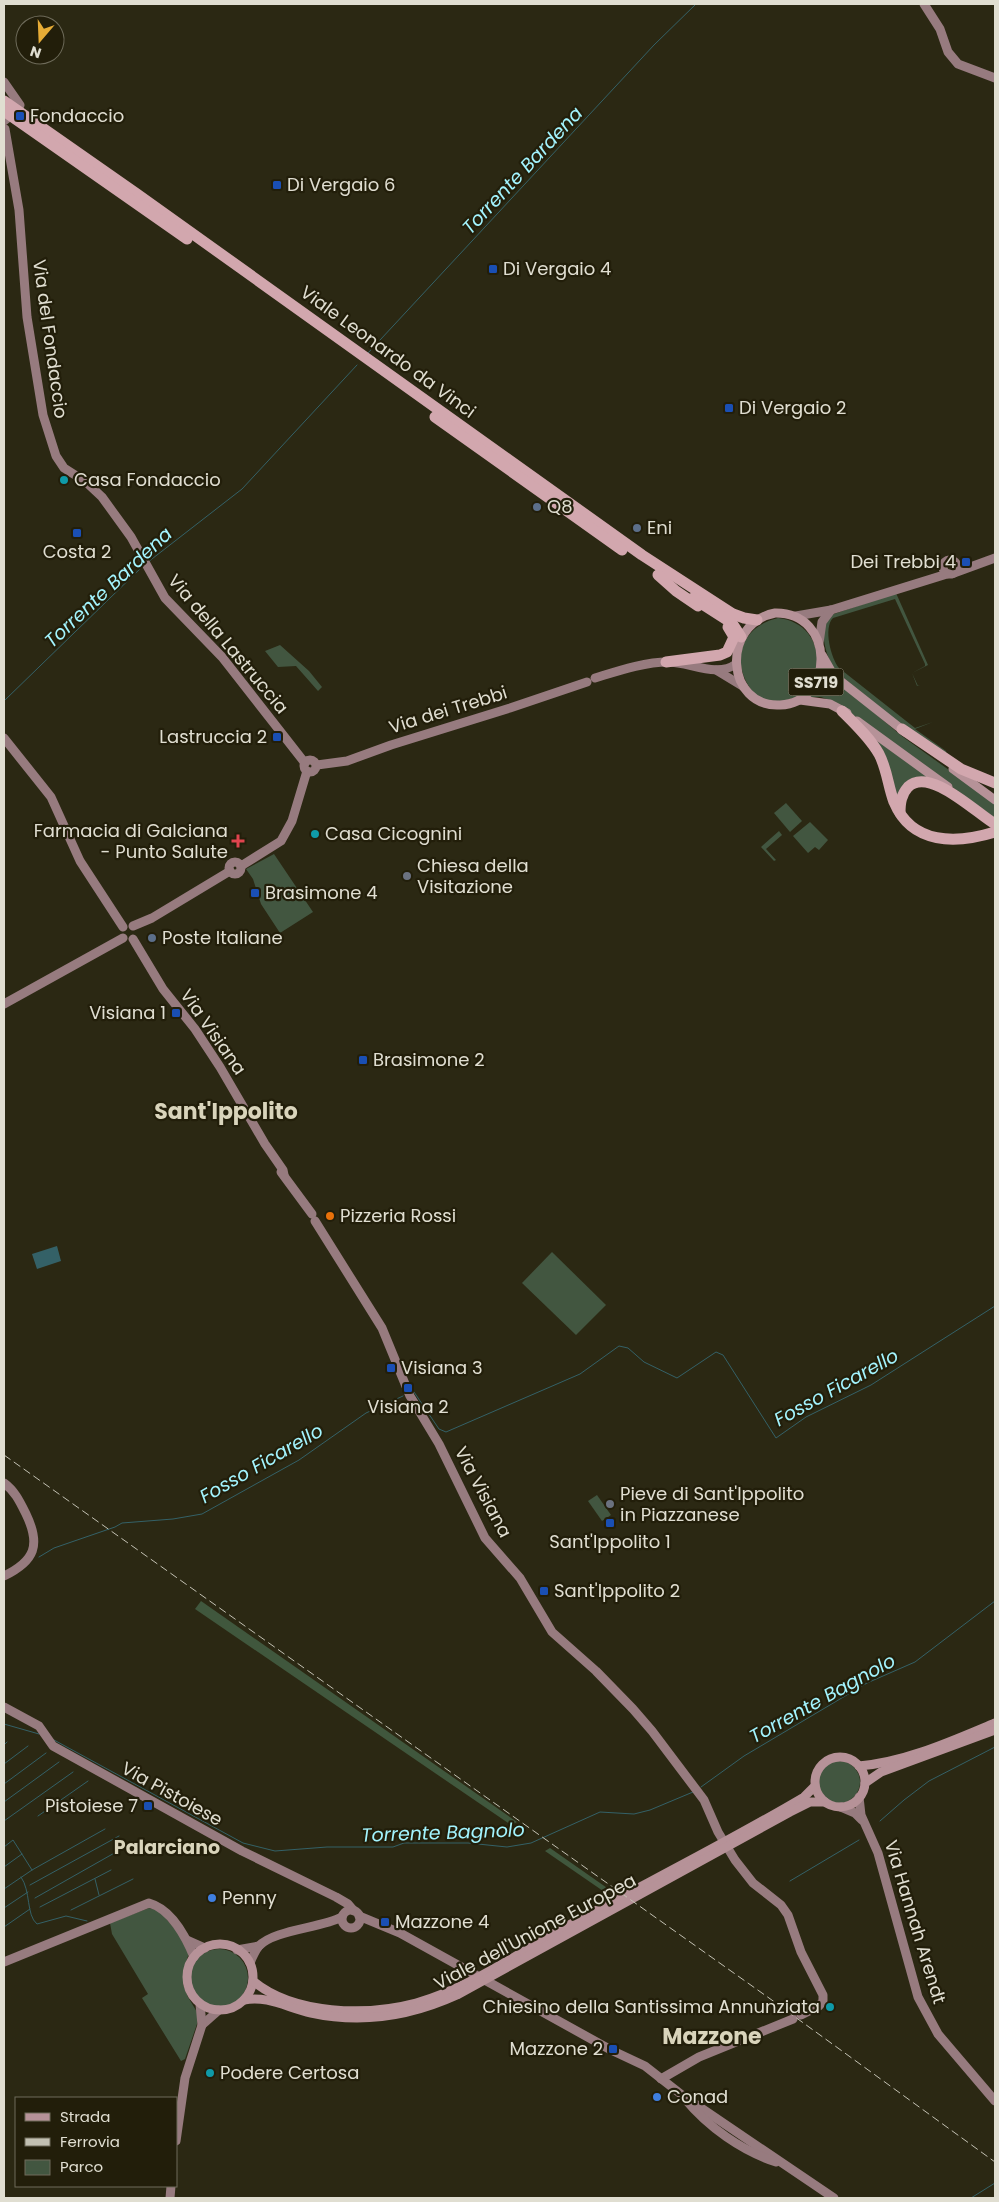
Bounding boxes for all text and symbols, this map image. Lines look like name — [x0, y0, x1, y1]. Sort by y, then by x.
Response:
north arrow — [15, 15, 65, 65]
text: N — [28, 41, 44, 63]
water label: Torrente Bardena — [456, 100, 589, 240]
place label: Fondaccio — [30, 103, 124, 128]
marker: Fondaccio — [14, 110, 26, 122]
place label: Di Vergaio 6 — [287, 172, 396, 197]
marker: Di Vergaio 6 — [271, 179, 283, 191]
place label: Di Vergaio 4 — [503, 256, 611, 281]
street label: Via del Fondaccio — [27, 258, 74, 420]
marker: Di Vergaio 4 — [487, 263, 499, 275]
street label: Viale Leonardo da Vinci — [296, 279, 481, 424]
place label: Di Vergaio 2 — [739, 395, 846, 420]
marker: Di Vergaio 2 — [723, 402, 735, 414]
place label: Casa Fondaccio — [74, 467, 221, 492]
marker: Casa Fondaccio — [58, 474, 70, 486]
place label: Q8 — [547, 494, 573, 519]
marker: Q8 — [531, 501, 543, 513]
place label: Eni — [647, 515, 672, 540]
water label: Torrente Bardena — [38, 521, 178, 654]
marker: Eni — [631, 522, 643, 534]
marker: Costa 2 — [71, 527, 83, 539]
place label: Costa 2 — [43, 539, 111, 564]
place label: Dei Trebbi 4 — [850, 549, 956, 574]
marker: Dei Trebbi 4 — [960, 556, 972, 568]
street label: Via della Lastruccia — [162, 568, 294, 719]
road number: SS719 — [788, 669, 844, 696]
street label: Via dei Trebbi — [386, 680, 510, 739]
place label: Lastruccia 2 — [159, 724, 267, 749]
marker: Lastruccia 2 — [271, 731, 283, 743]
place label: Farmacia di Galciana - Punto Salute — [34, 818, 228, 864]
place label: Casa Cicognini — [325, 821, 462, 846]
marker: Casa Cicognini — [309, 828, 321, 840]
marker: Farmacia di Galciana - Punto Salute — [232, 835, 244, 847]
place label: Chiesa della Visitazione — [417, 853, 529, 899]
marker: Chiesa della Visitazione — [401, 870, 413, 882]
place label: Brasimone 4 — [265, 880, 378, 905]
marker: Brasimone 4 — [249, 887, 261, 899]
place label: Poste Italiane — [162, 925, 283, 950]
marker: Poste Italiane — [146, 932, 158, 944]
street label: Via Visiana — [175, 984, 252, 1080]
place label: Visiana 1 — [89, 1000, 166, 1025]
marker: Visiana 1 — [170, 1007, 182, 1019]
place label: Brasimone 2 — [373, 1047, 485, 1072]
marker: Brasimone 2 — [357, 1054, 369, 1066]
district label: Sant'Ippolito — [154, 1096, 298, 1127]
place label: Pizzeria Rossi — [340, 1203, 456, 1228]
marker: Pizzeria Rossi — [324, 1210, 336, 1222]
water label: Fosso Ficarello — [769, 1342, 903, 1433]
place label: Visiana 3 — [401, 1355, 483, 1380]
marker: Visiana 3 — [385, 1362, 397, 1374]
marker: Visiana 2 — [402, 1382, 414, 1394]
place label: Visiana 2 — [367, 1394, 449, 1419]
water label: Fosso Ficarello — [195, 1417, 328, 1510]
street label: Via Visiana — [449, 1442, 518, 1542]
place label: Pieve di Sant'Ippolito in Piazzanese — [620, 1481, 804, 1527]
marker: Pieve di Sant'Ippolito in Piazzanese — [604, 1498, 616, 1510]
marker: Sant'Ippolito 1 — [604, 1517, 616, 1529]
place label: Sant'Ippolito 1 — [549, 1529, 671, 1554]
place label: Sant'Ippolito 2 — [554, 1578, 680, 1603]
marker: Sant'Ippolito 2 — [538, 1585, 550, 1597]
water label: Torrente Bagnolo — [744, 1647, 900, 1750]
street label: Via Pistoiese — [117, 1755, 227, 1832]
place label: Pistoiese 7 — [45, 1793, 138, 1818]
marker: Pistoiese 7 — [142, 1800, 154, 1812]
water label: Torrente Bagnolo — [361, 1816, 525, 1849]
district label: Palarciano — [114, 1834, 220, 1861]
street label: Via Hannah Arendt — [879, 1837, 952, 2007]
street label: Viale dell'Unione Europea — [429, 1868, 640, 1996]
place label: Penny — [222, 1885, 277, 1910]
marker: Penny — [206, 1892, 218, 1904]
place label: Mazzone 4 — [395, 1909, 489, 1934]
marker: Mazzone 4 — [379, 1916, 391, 1928]
place label: Chiesino della Santissima Annunziata — [482, 1994, 820, 2019]
marker: Chiesino della Santissima Annunziata — [824, 2001, 836, 2013]
district label: Mazzone — [662, 2021, 762, 2052]
place label: Mazzone 2 — [510, 2036, 603, 2061]
marker: Mazzone 2 — [607, 2043, 619, 2055]
place label: Podere Certosa — [220, 2060, 359, 2085]
marker: Podere Certosa — [204, 2067, 216, 2079]
place label: Conad — [667, 2084, 728, 2109]
marker: Conad — [651, 2091, 663, 2103]
legend — [15, 2097, 178, 2187]
text: Strada — [60, 2106, 110, 2127]
text: Ferrovia — [60, 2131, 120, 2152]
text: Parco — [60, 2156, 103, 2177]

